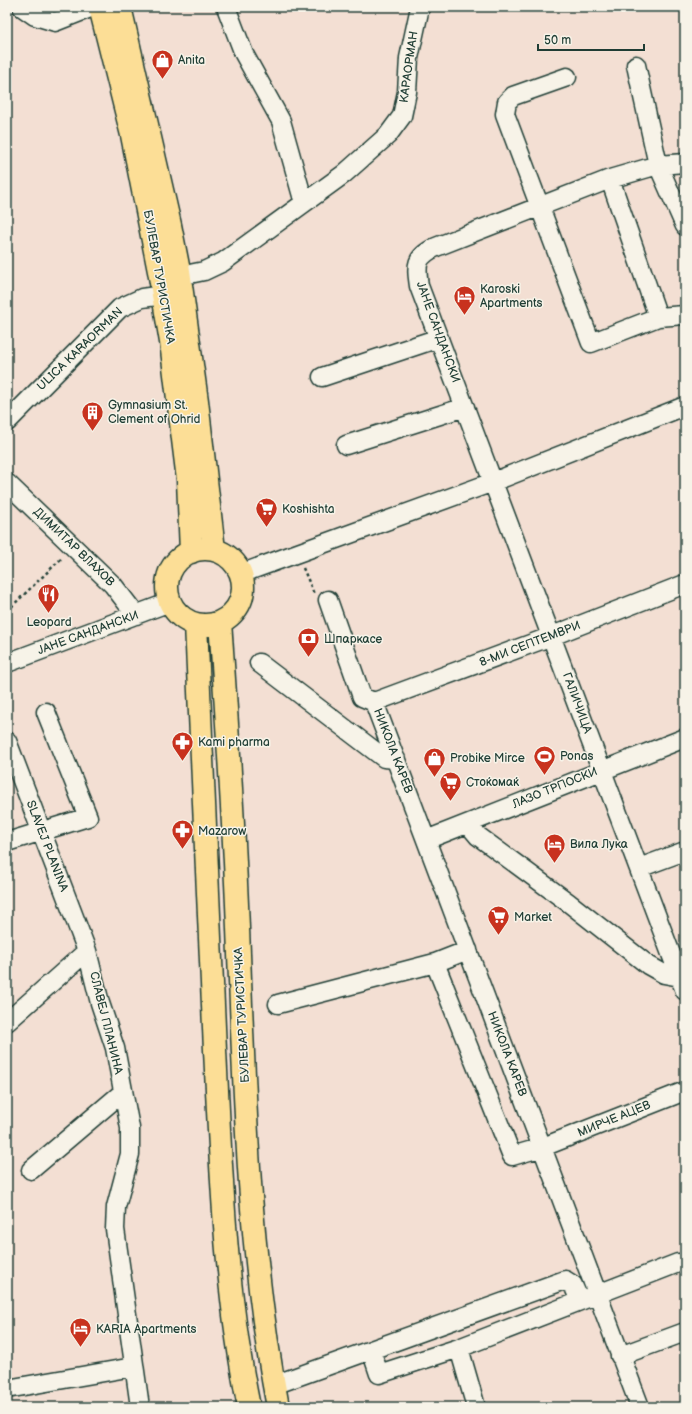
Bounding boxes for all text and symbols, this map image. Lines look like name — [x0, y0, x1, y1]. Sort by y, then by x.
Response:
scale bar — [538, 26, 644, 52]
street label: КАРАОРМАН — [397, 30, 421, 104]
text: 50 m — [544, 33, 571, 48]
shop icon: Anita — [150, 47, 176, 80]
place label: Anita — [178, 53, 205, 68]
street label: БУЛЕВАР ТУРИСТИЧКА — [140, 209, 178, 346]
street label: ЈАНЕ САНДАНСКИ — [413, 279, 463, 385]
place label: Karoski Apartments — [480, 282, 543, 311]
hotel icon: Karoski Apartments — [451, 283, 477, 316]
street label: ULICA KARAORMAN — [34, 304, 126, 394]
place label: Gymnasium St. Clement of Ohrid — [108, 398, 201, 427]
building icon: Gymnasium St. Clement of Ohrid — [79, 399, 105, 432]
supermarket icon: Koshishta — [254, 496, 280, 529]
place label: Koshishta — [282, 502, 335, 517]
street label: ДИМИТАР ВЛАХОВ — [30, 504, 118, 590]
restaurant icon: Leopard — [36, 582, 62, 615]
street label: ЈАНЕ САНДАНСКИ — [35, 608, 141, 658]
place label: Leopard — [26, 615, 72, 630]
street label: 8-МИ СЕПТЕМВРИ — [477, 618, 583, 670]
bank icon: Шпаркасе — [296, 626, 322, 659]
place label: Шпаркасе — [324, 632, 383, 647]
street label: ГАЛИЧИЦА — [559, 670, 595, 736]
street label: НИКОЛА КАРЕВ — [370, 706, 416, 796]
pharmacy icon: Kami pharma — [170, 729, 196, 762]
place label: Kami pharma — [198, 735, 270, 750]
sports icon: Ponas — [532, 743, 558, 776]
shop icon: Probike Mirce — [421, 745, 447, 778]
place label: Ponas — [560, 749, 593, 764]
place label: Probike Mirce — [450, 751, 525, 766]
street label: ЛАЗО ТРПОСКИ — [509, 764, 600, 812]
supermarket icon: Стоќомаќ — [438, 769, 464, 802]
place label: Стоќомаќ — [466, 775, 520, 790]
street label: SLAVEJ PLANINA — [23, 798, 72, 894]
pharmacy icon: Mazarow — [169, 818, 195, 851]
place label: Mazarow — [198, 824, 246, 839]
hotel icon: Вила Лука — [542, 831, 568, 864]
place label: Вила Лука — [570, 837, 628, 852]
supermarket icon: Market — [486, 904, 512, 937]
place label: Market — [514, 910, 552, 925]
street label: БУЛЕВАР ТУРИСТИЧКА — [231, 946, 253, 1083]
street label: СЛАВЕЈ ПЛАНИНА — [86, 970, 126, 1077]
street label: НИКОЛА КАРЕВ — [484, 1009, 530, 1099]
street label: МИРЧЕ АЦЕВ — [575, 1097, 653, 1140]
hotel icon: KARIA Apartments — [67, 1316, 93, 1349]
place label: KARIA Apartments — [96, 1322, 197, 1337]

